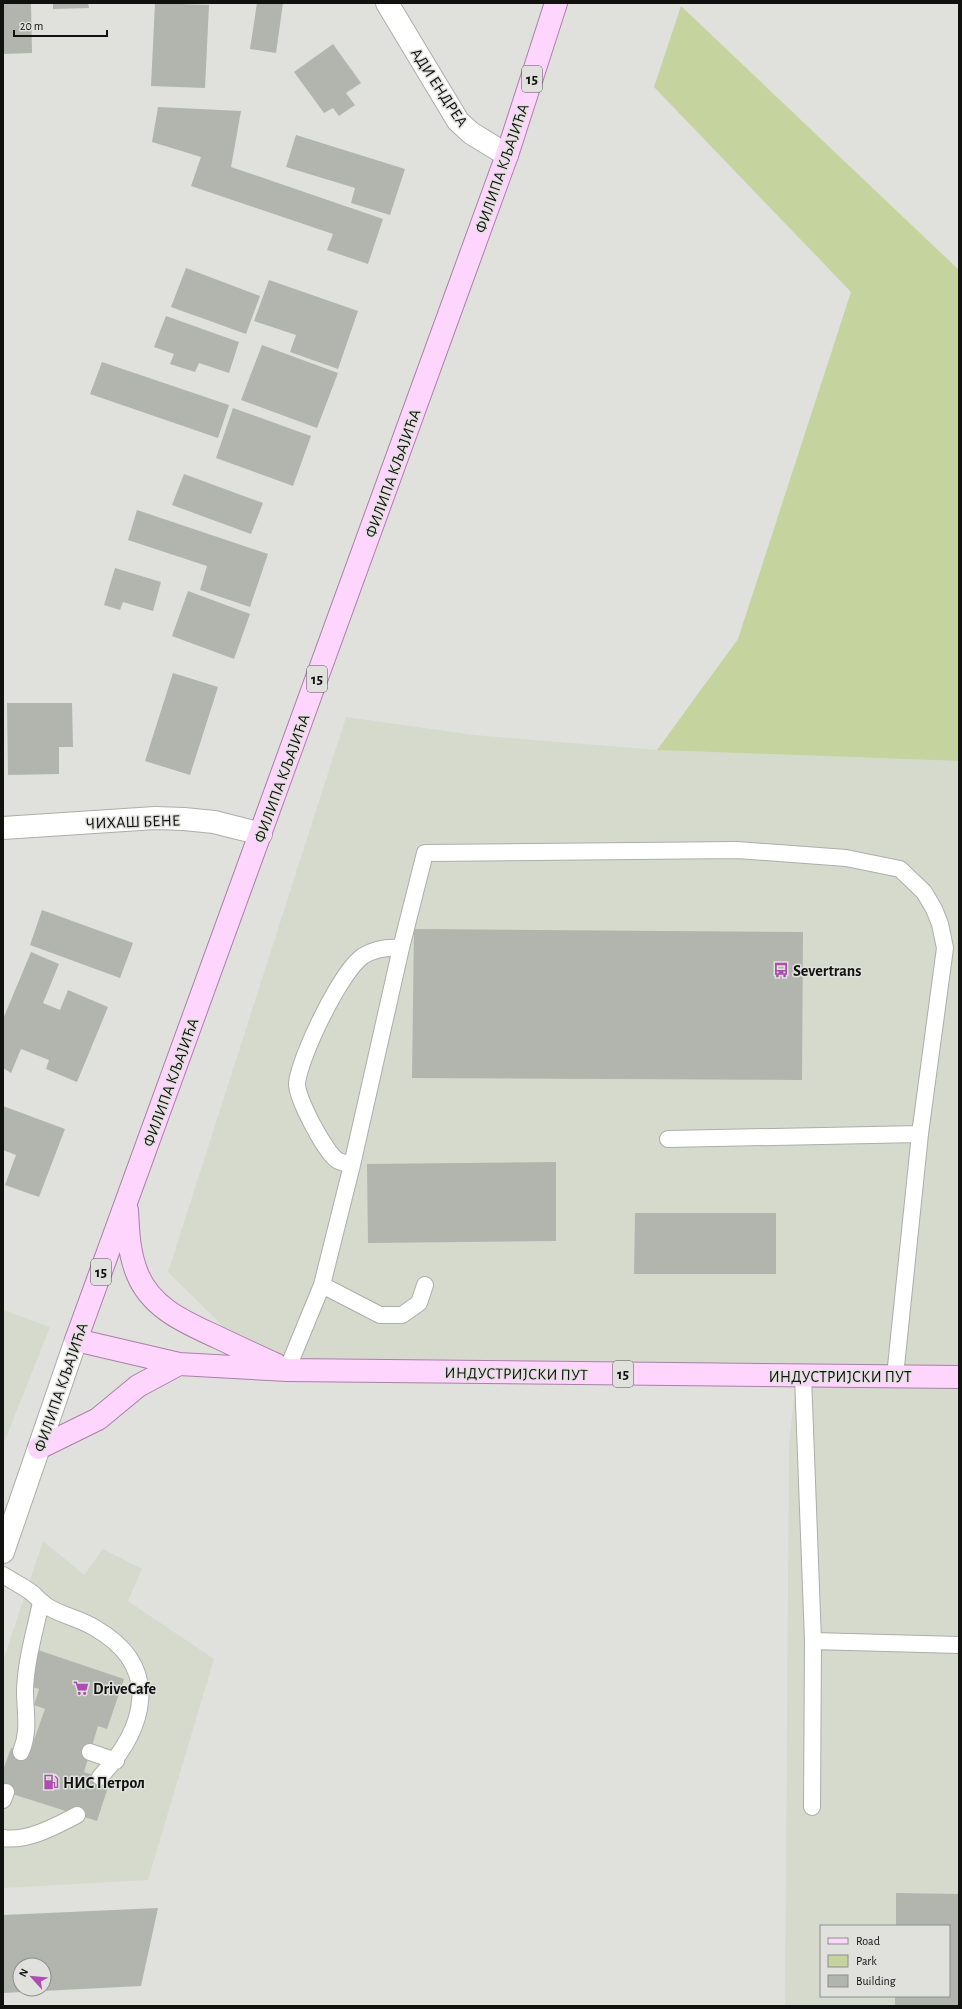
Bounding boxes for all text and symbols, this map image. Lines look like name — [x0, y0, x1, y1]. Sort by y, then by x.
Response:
scale bar — [14, 12, 107, 38]
text: 20 m — [20, 20, 43, 32]
street label: АДИ ЕНДРЕА — [408, 45, 471, 130]
road number: 15 — [522, 66, 542, 92]
street label: ФИЛИПА КЉАЈИЋА — [472, 101, 532, 235]
street label: ФИЛИПА КЉАЈИЋА — [362, 406, 424, 540]
road number: 15 — [307, 666, 327, 692]
street label: ФИЛИПА КЉАЈИЋА — [251, 711, 313, 845]
street label: ЧИХАШ БЕНЕ — [86, 812, 181, 832]
bus stop icon: Severtrans — [772, 961, 790, 979]
place label: Severtrans — [793, 963, 861, 979]
street label: ФИЛИПА КЉАЈИЋА — [140, 1015, 202, 1149]
road number: 15 — [91, 1259, 111, 1285]
street label: ФИЛИПА КЉАЈИЋА — [31, 1320, 91, 1454]
road number: 15 — [613, 1361, 633, 1387]
street label: ИНДУСТРИЈСКИ ПУТ — [444, 1365, 588, 1383]
street label: ИНДУСТРИЈСКИ ПУТ — [768, 1369, 912, 1385]
supermarket icon: DriveCafe — [72, 1679, 90, 1697]
place label: DriveCafe — [93, 1681, 157, 1697]
fuel station icon: НИС Петрол — [42, 1773, 60, 1791]
place label: НИС Петрол — [63, 1775, 145, 1791]
legend — [820, 1925, 950, 1997]
text: Road — [856, 1935, 880, 1947]
text: Park — [856, 1955, 877, 1967]
north arrow — [12, 1957, 52, 1997]
text: N — [17, 1967, 30, 1979]
text: Building — [856, 1975, 896, 1987]

